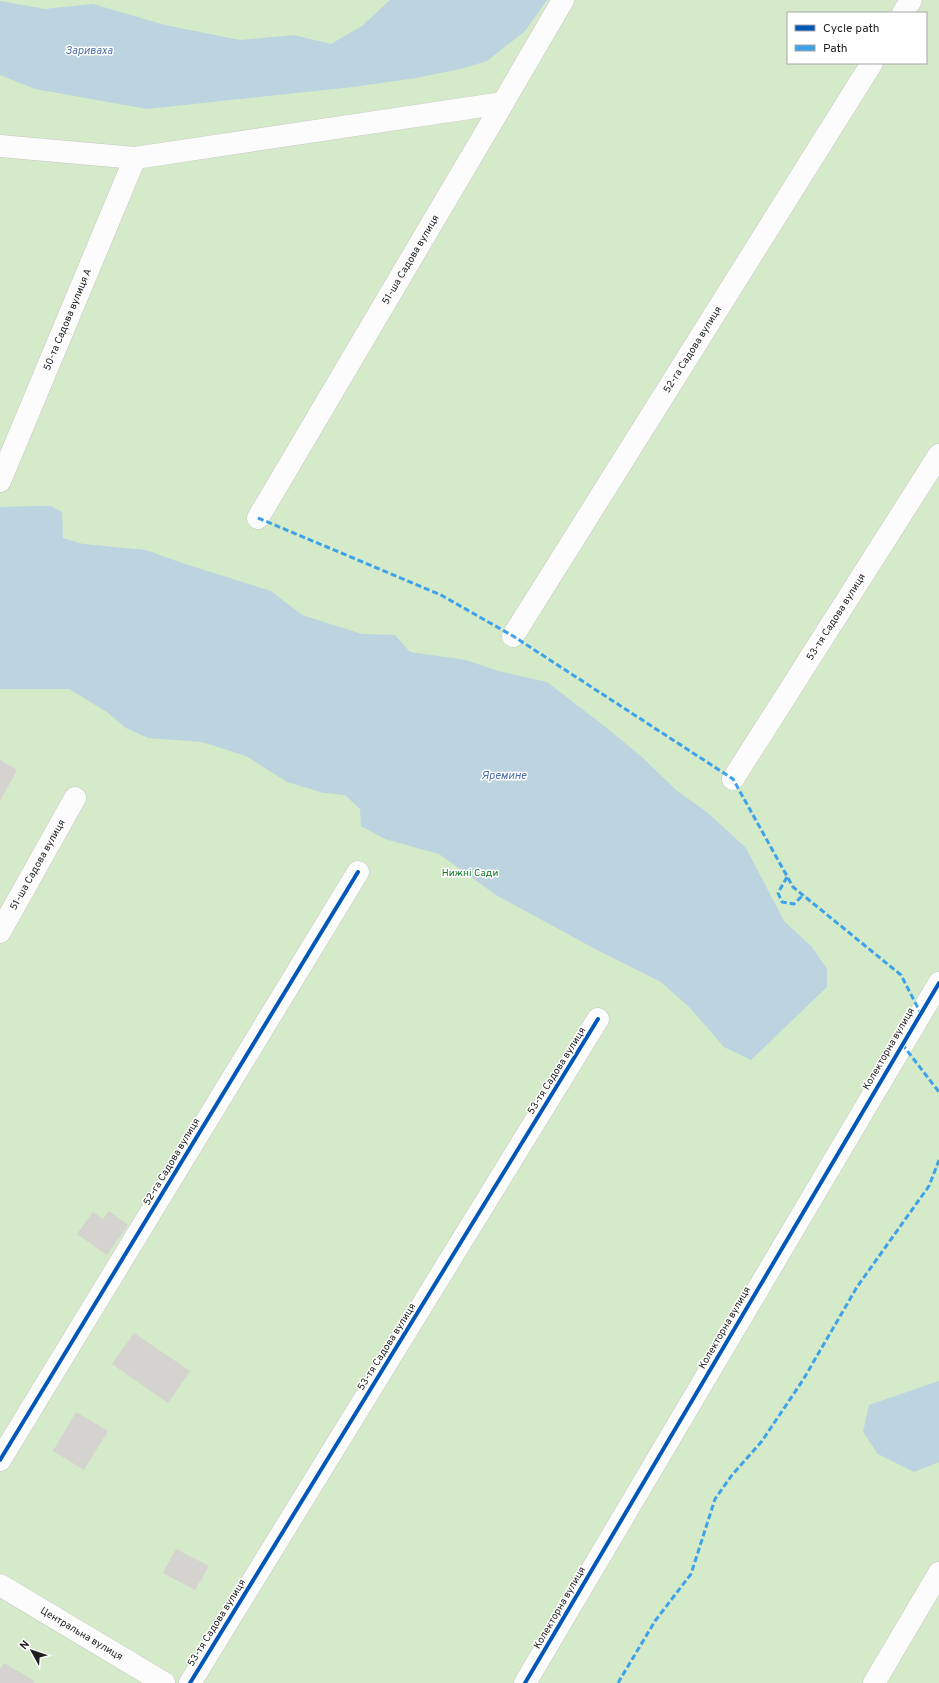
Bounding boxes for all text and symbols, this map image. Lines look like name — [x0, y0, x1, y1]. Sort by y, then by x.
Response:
legend — [787, 12, 927, 64]
text: Cycle path — [823, 21, 880, 37]
text: Path — [823, 41, 848, 57]
water label: Зариваха — [65, 44, 113, 58]
street label: 51-ша Садова вулиця — [379, 212, 442, 307]
street label: 50-та Садова вулиця А — [40, 266, 95, 373]
street label: 52-га Садова вулиця — [660, 304, 725, 395]
street label: 53-тя Садова вулиця — [804, 571, 868, 663]
water label: Яремине — [482, 769, 527, 783]
street label: 51-ша Садова вулиця — [7, 817, 68, 913]
park label: Нижні Сади — [442, 867, 498, 880]
street label: Колекторна вулиця — [860, 1005, 918, 1093]
street label: 53-тя Садова вулиця — [525, 1025, 589, 1117]
street label: 52-га Садова вулиця — [141, 1116, 203, 1208]
street label: Колекторна вулиця — [696, 1284, 754, 1372]
street label: 53-тя Садова вулиця — [355, 1301, 419, 1393]
street label: Колекторна вулиця — [531, 1564, 589, 1652]
street label: 53-тя Садова вулиця — [185, 1577, 249, 1669]
street label: Центральна вулиця — [38, 1604, 125, 1663]
north arrow — [12, 1631, 52, 1671]
text: N — [17, 1638, 33, 1653]

